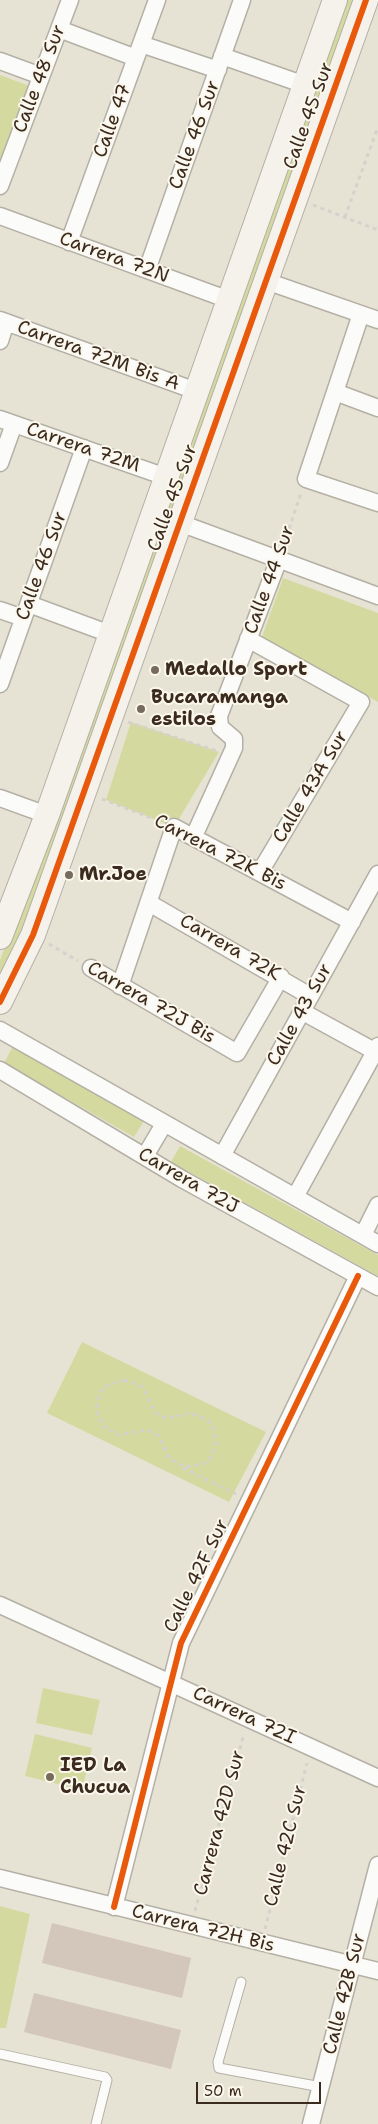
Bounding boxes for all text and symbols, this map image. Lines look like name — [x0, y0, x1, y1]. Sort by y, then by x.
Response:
street label: Calle 48 Sur — [9, 22, 71, 136]
street label: Calle 45 Sur — [279, 59, 339, 173]
street label: Calle 46 Sur — [165, 77, 225, 193]
street label: Calle 47 — [89, 81, 137, 161]
street label: Carrera 72N — [56, 228, 172, 288]
street label: Carrera 72M Bis A — [14, 316, 182, 396]
street label: Carrera 72M — [23, 418, 143, 478]
street label: Calle 45 Sur — [143, 441, 203, 555]
street label: Calle 46 Sur — [12, 508, 72, 624]
street label: Calle 44 Sur — [240, 522, 300, 638]
place label: Medallo Sport — [165, 659, 307, 681]
marker: Medallo Sport — [149, 664, 161, 676]
place label: Bucaramanga estilos — [151, 687, 288, 731]
marker: Bucaramanga estilos — [135, 703, 147, 715]
street label: Calle 43A Sur — [269, 727, 353, 847]
street label: Carrera 72K Bis — [150, 810, 290, 896]
place label: Mr.Joe — [79, 864, 147, 886]
marker: Mr.Joe — [63, 869, 75, 881]
street label: Carrera 72K — [175, 910, 285, 986]
street label: Carrera 72J Bis — [83, 957, 219, 1049]
street label: Calle 43 Sur — [263, 960, 337, 1070]
street label: Carrera 72J — [134, 1143, 242, 1219]
street label: Calle 42F Sur — [160, 1515, 234, 1637]
street label: Carrera 72I — [189, 1682, 299, 1750]
street label: Carrera 42D Sur — [190, 1748, 250, 1898]
place label: IED La Chucua — [60, 1755, 130, 1799]
marker: IED La Chucua — [44, 1771, 56, 1783]
street label: Calle 42C Sur — [260, 1783, 312, 1909]
street label: Carrera 72H Bis — [129, 1900, 277, 1958]
street label: Calle 42B Sur — [319, 1931, 371, 2057]
scale bar — [198, 2072, 323, 2104]
text: 50 m — [204, 2081, 242, 2101]

